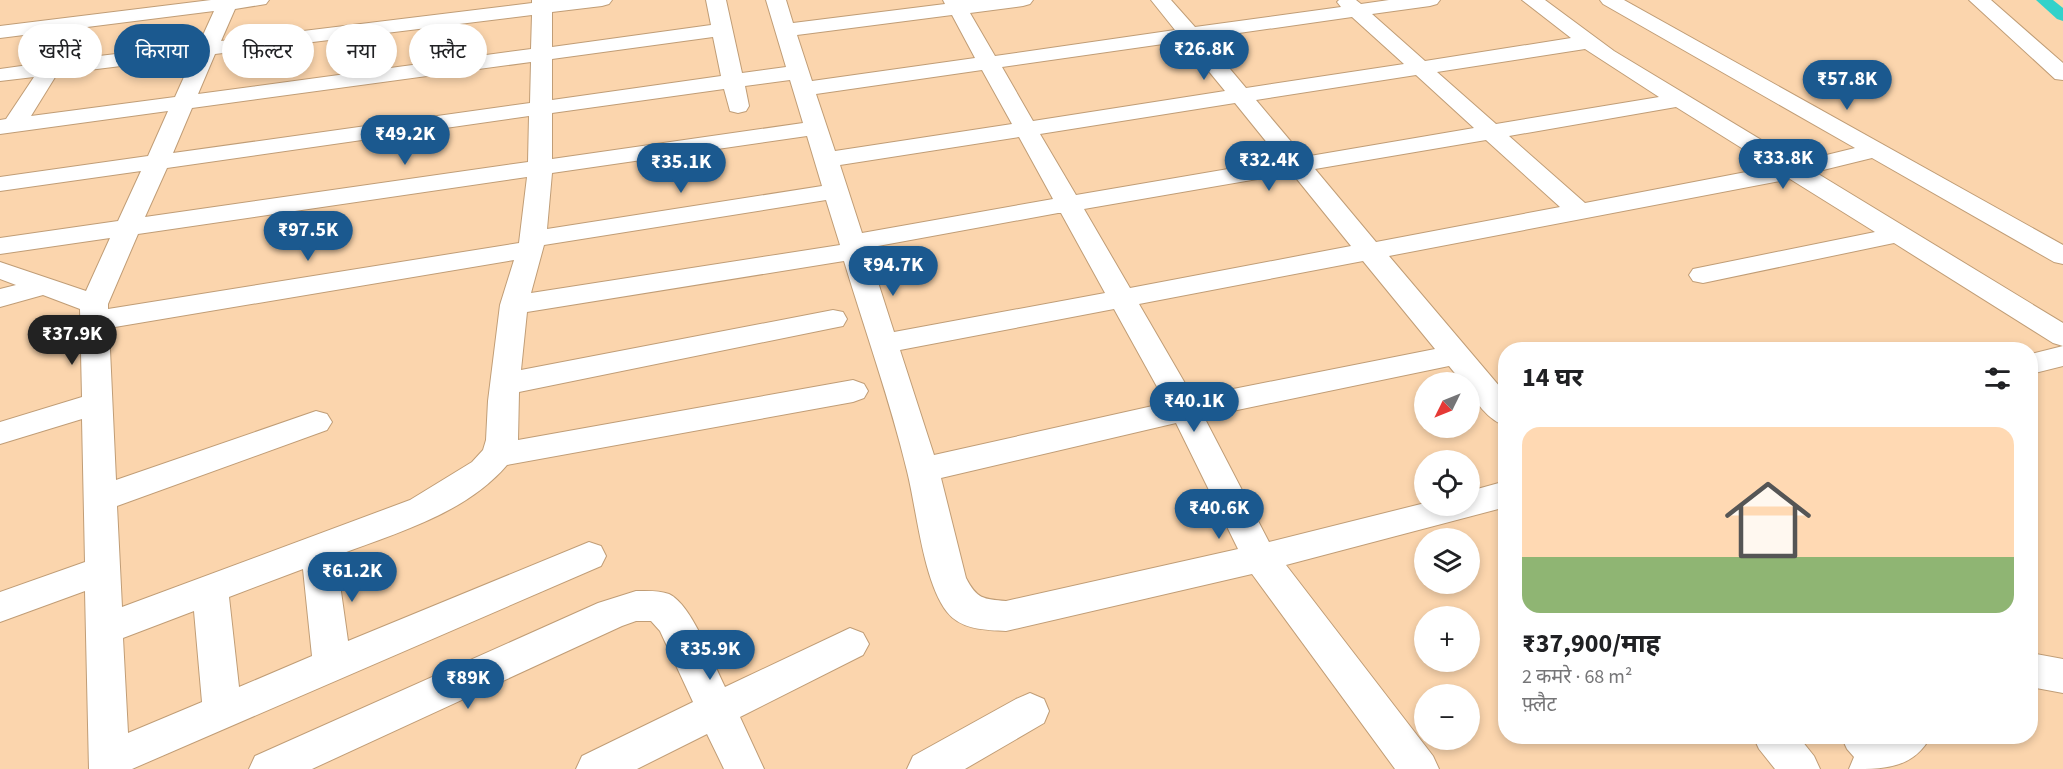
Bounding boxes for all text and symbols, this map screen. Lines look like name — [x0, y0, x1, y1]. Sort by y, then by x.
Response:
chip: खरीदें — [18, 24, 102, 78]
chip: किराया — [114, 24, 210, 78]
chip: फ़िल्टर — [222, 24, 314, 78]
chip: नया — [326, 24, 397, 78]
chip: फ़्लैट — [409, 24, 487, 78]
pin: ₹26.8K — [1155, 30, 1253, 81]
text: ₹26.8K — [1174, 35, 1234, 63]
pin: ₹57.8K — [1798, 60, 1896, 111]
text: ₹57.8K — [1817, 65, 1877, 93]
pin: ₹49.2K — [356, 115, 454, 166]
text: ₹49.2K — [375, 120, 435, 148]
pin: ₹33.8K — [1734, 139, 1832, 190]
pin: ₹32.4K — [1220, 141, 1318, 192]
pin: ₹35.1K — [632, 143, 730, 194]
text: ₹33.8K — [1753, 144, 1813, 172]
text: ₹32.4K — [1239, 146, 1299, 174]
text: ₹35.1K — [651, 148, 711, 176]
pin: ₹97.5K — [259, 211, 357, 262]
text: ₹97.5K — [278, 216, 338, 244]
pin: ₹94.7K — [844, 246, 942, 297]
text: ₹94.7K — [863, 251, 923, 279]
pin: ₹37.9K — [23, 315, 121, 366]
text: ₹37.9K — [42, 320, 102, 348]
text: 14 घर — [1522, 359, 1583, 396]
icon: filters — [1981, 362, 2014, 395]
north arrow — [1414, 372, 1480, 438]
map controls — [1414, 372, 1480, 750]
pin: ₹40.1K — [1145, 382, 1243, 433]
text: ₹40.1K — [1164, 387, 1224, 415]
button: locate — [1414, 450, 1480, 516]
icon: home — [1714, 466, 1822, 574]
pin: ₹40.6K — [1170, 489, 1268, 540]
text: ₹40.6K — [1189, 494, 1249, 522]
button: layers — [1414, 528, 1480, 594]
pin: ₹61.2K — [303, 552, 401, 603]
text: ₹61.2K — [322, 557, 382, 585]
button: + — [1414, 606, 1480, 672]
text: ₹37,900/माह — [1522, 625, 1660, 662]
pin: ₹35.9K — [661, 630, 759, 681]
text: ₹35.9K — [680, 635, 740, 663]
pin: ₹89K — [432, 659, 504, 710]
text: 2 कमरे · 68 m² — [1522, 663, 1632, 691]
text: ₹89K — [446, 664, 490, 692]
button: − — [1414, 684, 1480, 750]
text: फ़्लैट — [1522, 691, 1557, 719]

